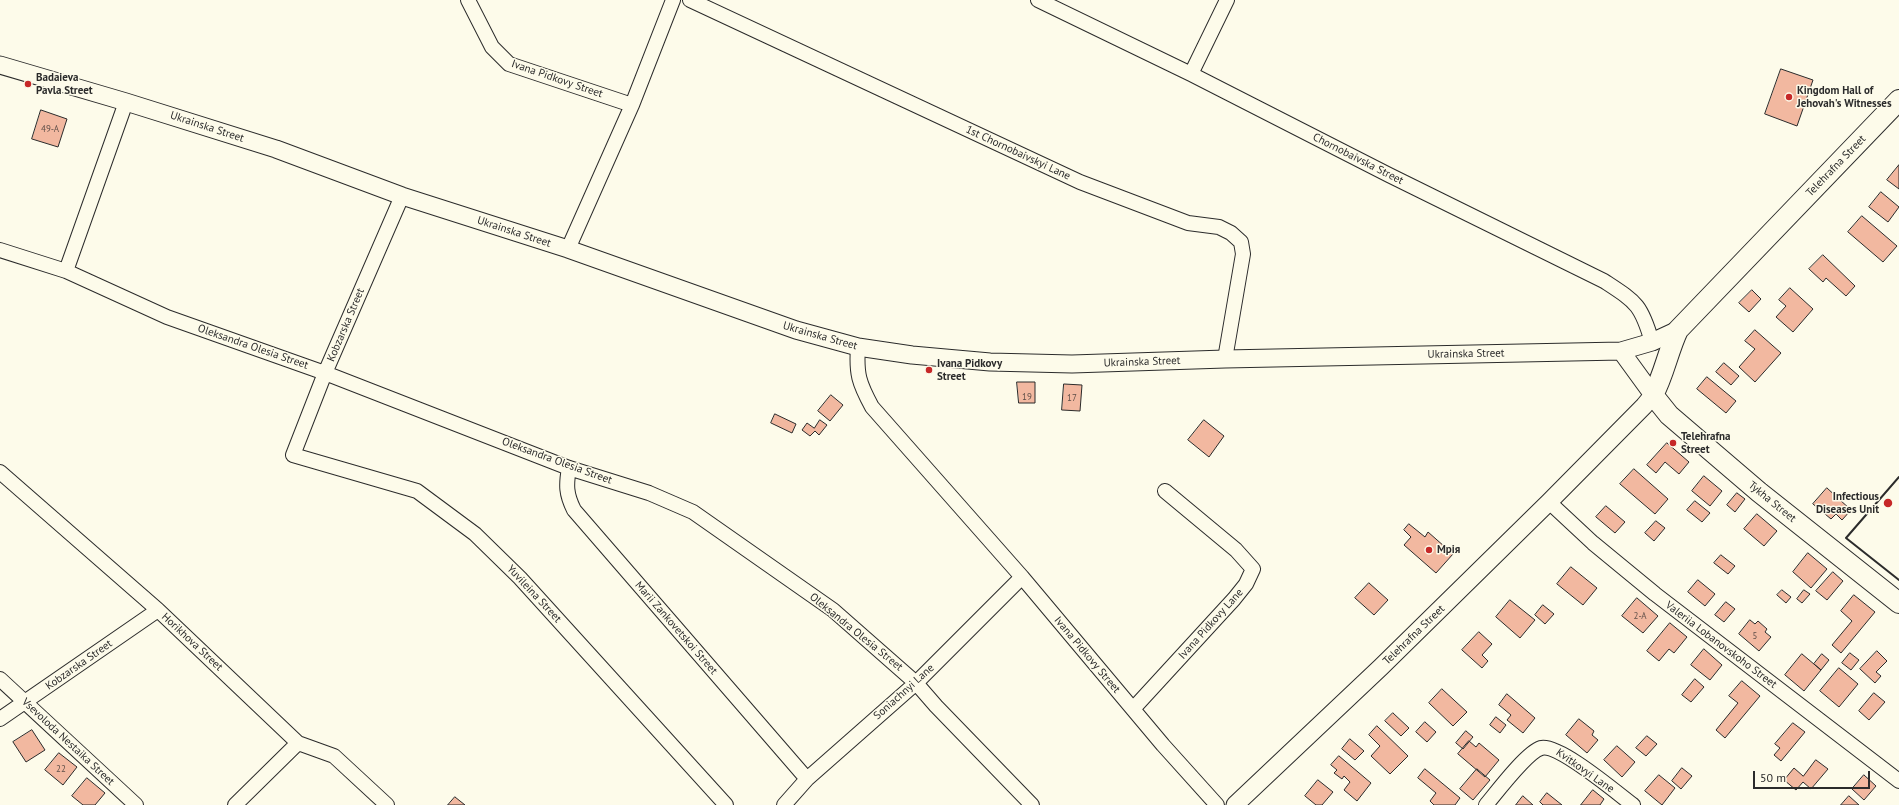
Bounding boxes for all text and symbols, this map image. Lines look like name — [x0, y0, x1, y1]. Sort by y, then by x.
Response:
street label: Ivana Pidkovy Street — [510, 57, 604, 101]
place label: Badaieva Pavla Street — [36, 71, 93, 97]
marker: Badaieva Pavla Street — [23, 79, 33, 89]
place label: Kingdom Hall of Jehovah's Witnesses — [1797, 84, 1892, 110]
marker: Kingdom Hall of Jehovah's Witnesses — [1784, 92, 1794, 102]
street label: Ukrainska Street — [168, 109, 246, 145]
street label: 1st Chornobaivskyi Lane — [963, 123, 1073, 183]
house number: 49-А — [41, 124, 59, 134]
street label: Chornobaivska Street — [1311, 130, 1405, 188]
street label: Telehrafna Street — [1803, 133, 1869, 199]
street label: Ukrainska Street — [475, 214, 553, 250]
street label: Kobzarska Street — [325, 286, 367, 364]
street label: Ukrainska Street — [781, 319, 859, 353]
street label: Oleksandra Olesia Street — [196, 322, 310, 372]
street label: Ukrainska Street — [1427, 347, 1505, 361]
street label: Ukrainska Street — [1103, 354, 1181, 370]
place label: Ivana Pidkovy Street — [937, 357, 1002, 383]
marker: Ivana Pidkovy Street — [924, 365, 934, 375]
house number: 19 — [1022, 392, 1032, 402]
house number: 17 — [1067, 393, 1077, 403]
place label: Telehrafna Street — [1681, 430, 1731, 456]
street label: Oleksandra Olesia Street — [500, 435, 614, 487]
marker: Telehrafna Street — [1668, 438, 1678, 448]
street label: Tykha Street — [1745, 479, 1799, 525]
place label: Infectious Diseases Unit — [1816, 490, 1879, 516]
marker: Infectious Diseases Unit — [1882, 497, 1894, 509]
place label: Мрія — [1437, 543, 1460, 557]
marker: Мрія — [1424, 545, 1434, 555]
street label: Yuvileina Street — [504, 563, 564, 625]
street label: Marii Zankovetskoi Street — [632, 579, 720, 677]
street label: Ivana Pidkovy Lane — [1176, 586, 1246, 662]
street label: Oleksandra Olesia Street — [807, 590, 905, 674]
street label: Valeriia Lobanovskoho Street — [1663, 599, 1779, 691]
street label: Telehrafna Street — [1381, 602, 1447, 668]
street label: Horikhova Street — [159, 610, 225, 674]
house number: 2-А — [1633, 611, 1647, 621]
street label: Ivana Pidkovy Street — [1051, 614, 1123, 696]
house number: 5 — [1753, 631, 1757, 641]
street label: Kobzarska Street — [43, 637, 115, 693]
street label: Soniachnyi Lane — [871, 661, 937, 723]
street label: Vsevoloda Nestaika Street — [19, 696, 117, 788]
street label: Kvitkovyi Lane — [1553, 746, 1617, 796]
scale bar — [1755, 763, 1872, 789]
house number: 22 — [56, 764, 66, 774]
text: 50 m — [1760, 770, 1786, 785]

